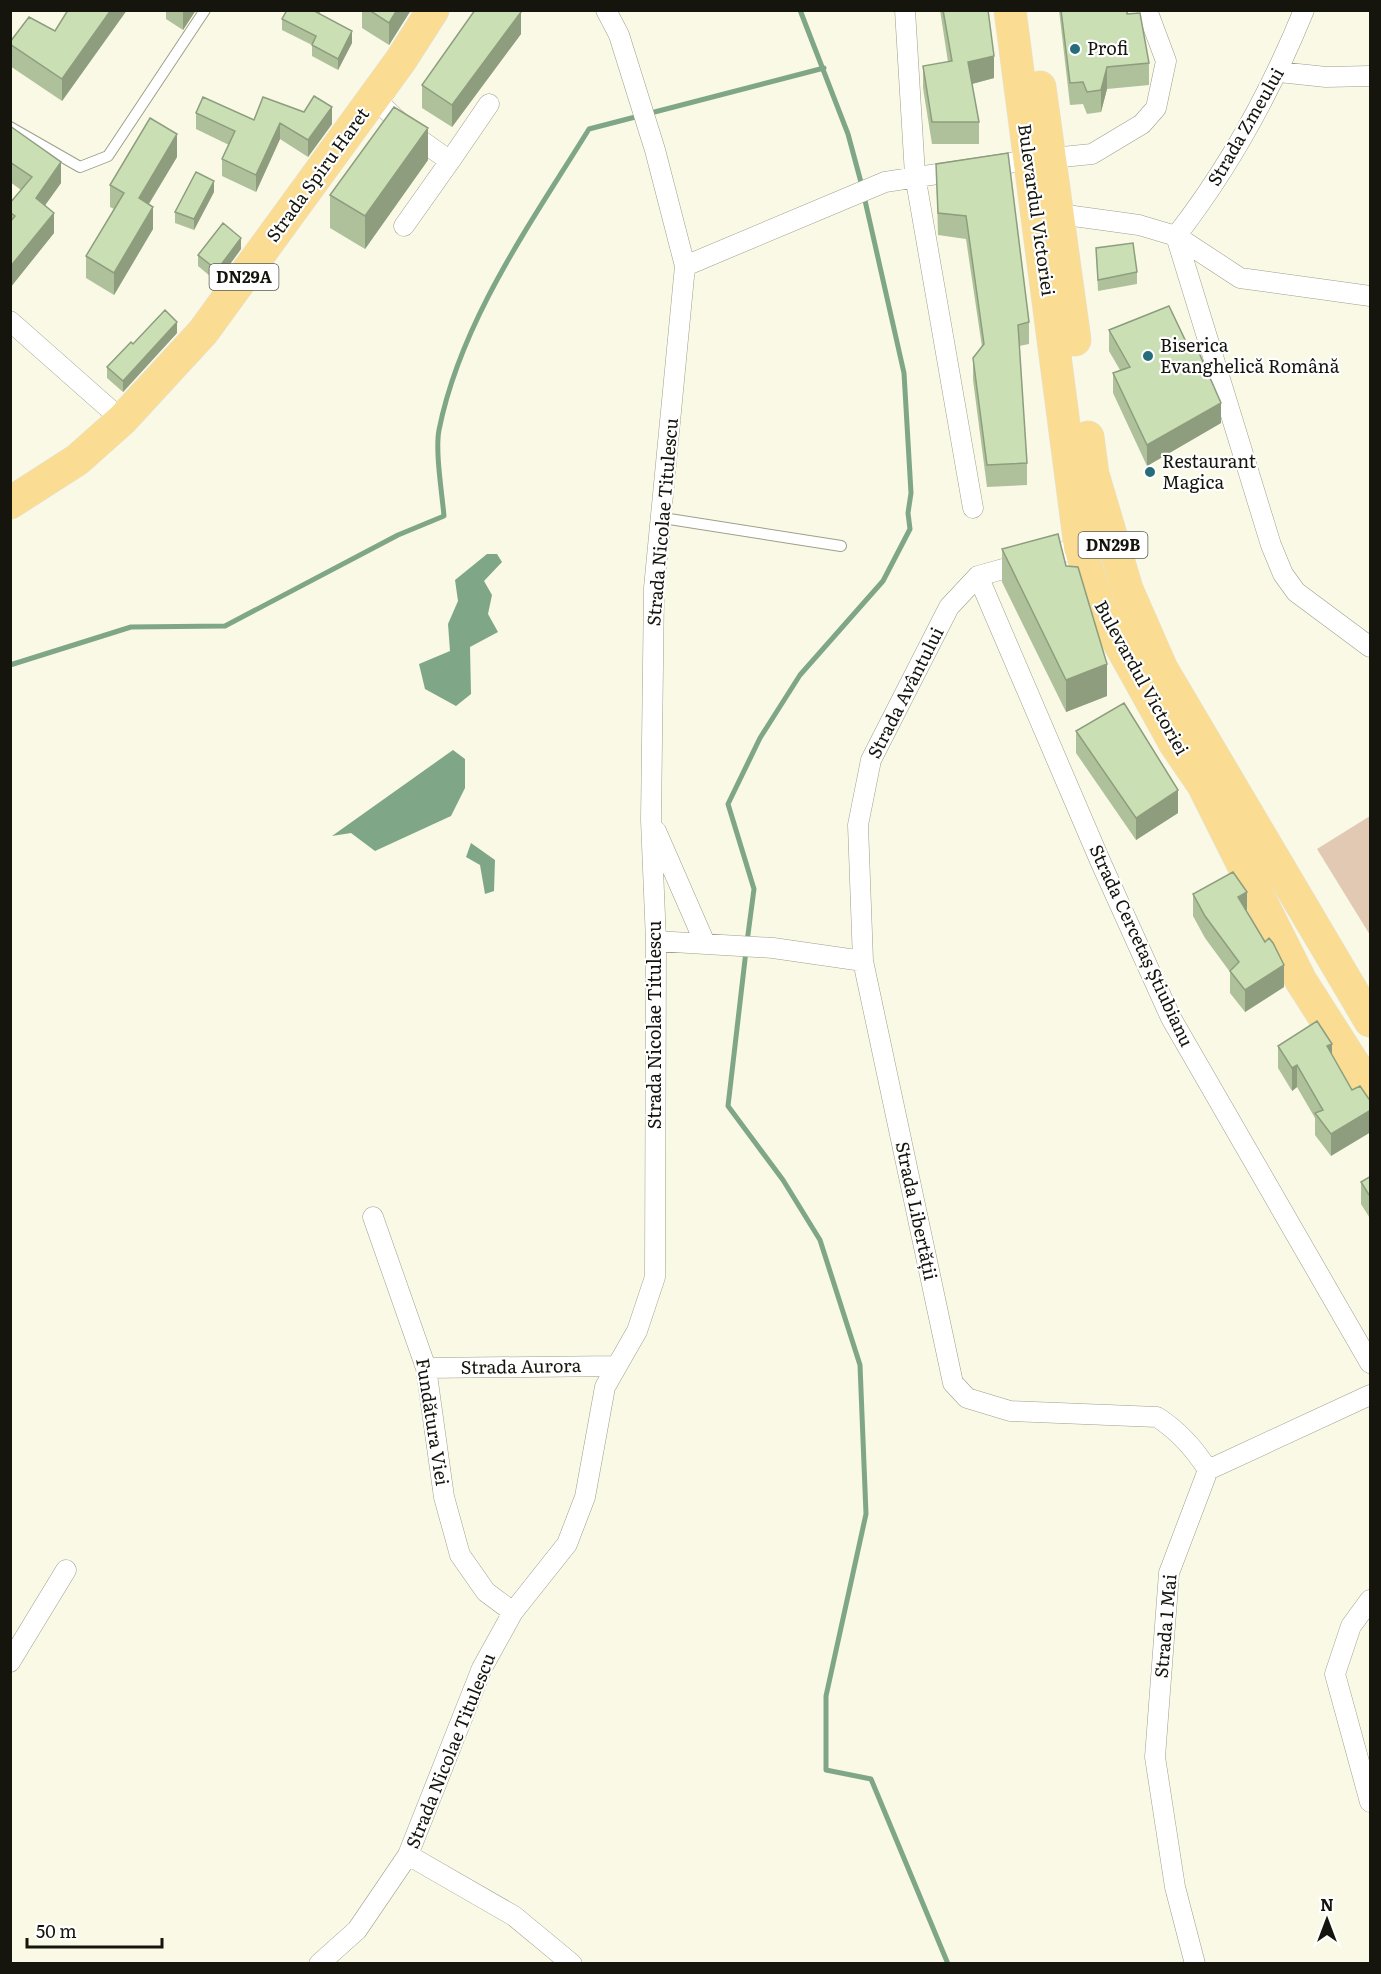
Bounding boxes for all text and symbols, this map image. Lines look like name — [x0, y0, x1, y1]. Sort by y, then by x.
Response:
place label: Profi — [1087, 34, 1129, 61]
marker: Profi — [1068, 42, 1082, 56]
street label: Strada Zmeului — [1200, 62, 1290, 191]
street label: Strada Spiru Haret — [259, 101, 375, 247]
street label: Bulevardul Victoriei — [1012, 122, 1063, 298]
road number: DN29A — [210, 264, 278, 290]
place label: Biserica Evanghelică Română — [1160, 331, 1340, 379]
marker: Biserica Evanghelică Română — [1141, 349, 1155, 363]
street label: Strada Nicolae Titulescu — [639, 417, 684, 627]
place label: Restaurant Magica — [1162, 447, 1257, 495]
marker: Restaurant Magica — [1143, 465, 1157, 479]
road number: DN29B — [1078, 532, 1148, 558]
street label: Bulevardul Victoriei — [1088, 595, 1196, 760]
street label: Strada Avântului — [860, 622, 949, 763]
street label: Strada Cercetaș Știubianu — [1084, 840, 1201, 1051]
street label: Strada Nicolae Titulescu — [640, 921, 667, 1129]
street label: Strada Libertății — [890, 1139, 945, 1283]
street label: Strada Aurora — [460, 1351, 582, 1380]
street label: Fundătura Viei — [410, 1356, 457, 1487]
street label: Strada 1 Mai — [1147, 1573, 1182, 1679]
street label: Strada Nicolae Titulescu — [398, 1649, 501, 1852]
north arrow — [1297, 1890, 1357, 1950]
text: N — [1320, 1892, 1334, 1916]
scale bar — [27, 1911, 162, 1949]
text: 50 m — [36, 1917, 77, 1944]

